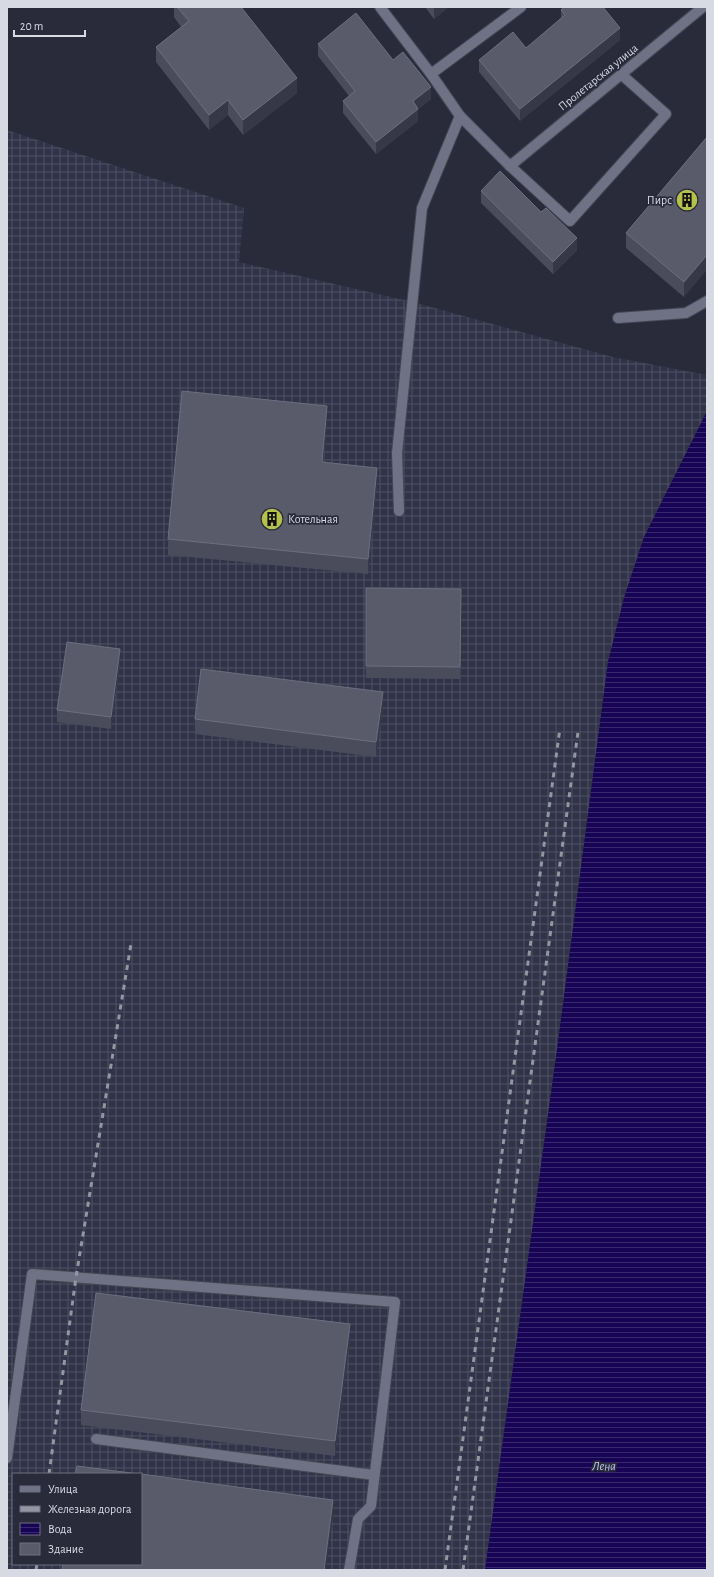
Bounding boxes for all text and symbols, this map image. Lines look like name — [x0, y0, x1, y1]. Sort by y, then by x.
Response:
scale bar — [14, 12, 85, 38]
text: 20 m — [20, 20, 43, 32]
street label: Пролетарская улица — [556, 41, 641, 113]
building icon: Пирс — [674, 187, 700, 213]
place label: Пирс — [647, 194, 672, 206]
building icon: Котельная — [259, 506, 285, 532]
place label: Котельная — [288, 513, 338, 525]
water label: Лена — [591, 1460, 616, 1473]
legend — [12, 1473, 142, 1565]
text: Улица — [48, 1483, 78, 1495]
text: Железная дорога — [48, 1503, 132, 1515]
text: Вода — [48, 1523, 72, 1535]
text: Здание — [48, 1543, 84, 1555]

